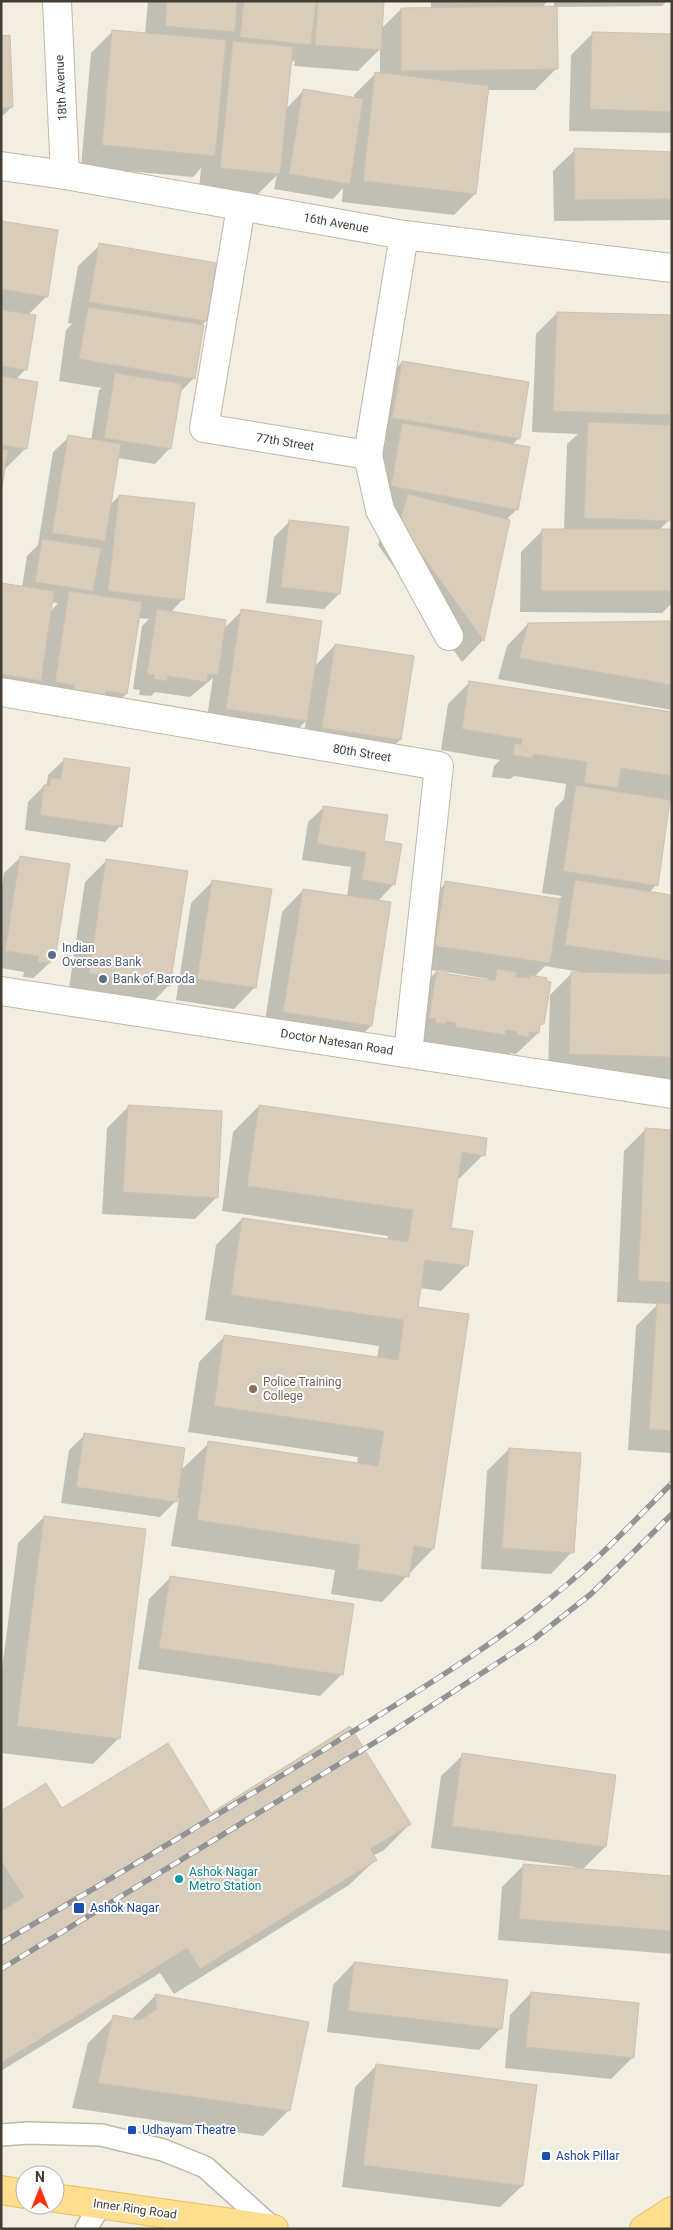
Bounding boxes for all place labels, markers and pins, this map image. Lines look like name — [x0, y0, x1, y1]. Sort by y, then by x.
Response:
place label: Indian Overseas Bank — [62, 941, 142, 969]
marker: Indian Overseas Bank — [46, 949, 58, 961]
place label: Bank of Baroda — [113, 972, 195, 986]
marker: Bank of Baroda — [97, 973, 109, 985]
place label: Police Training College — [263, 1375, 341, 1403]
marker: Police Training College — [247, 1383, 259, 1395]
place label: Ashok Nagar Metro Station — [189, 1865, 261, 1893]
marker: Ashok Nagar Metro Station — [173, 1873, 185, 1885]
marker: Ashok Nagar — [72, 1901, 86, 1915]
place label: Ashok Nagar — [90, 1901, 159, 1915]
place label: Udhayam Theatre — [142, 2123, 236, 2137]
marker: Udhayam Theatre — [126, 2124, 138, 2136]
place label: Ashok Pillar — [556, 2149, 619, 2163]
marker: Ashok Pillar — [540, 2150, 552, 2162]

